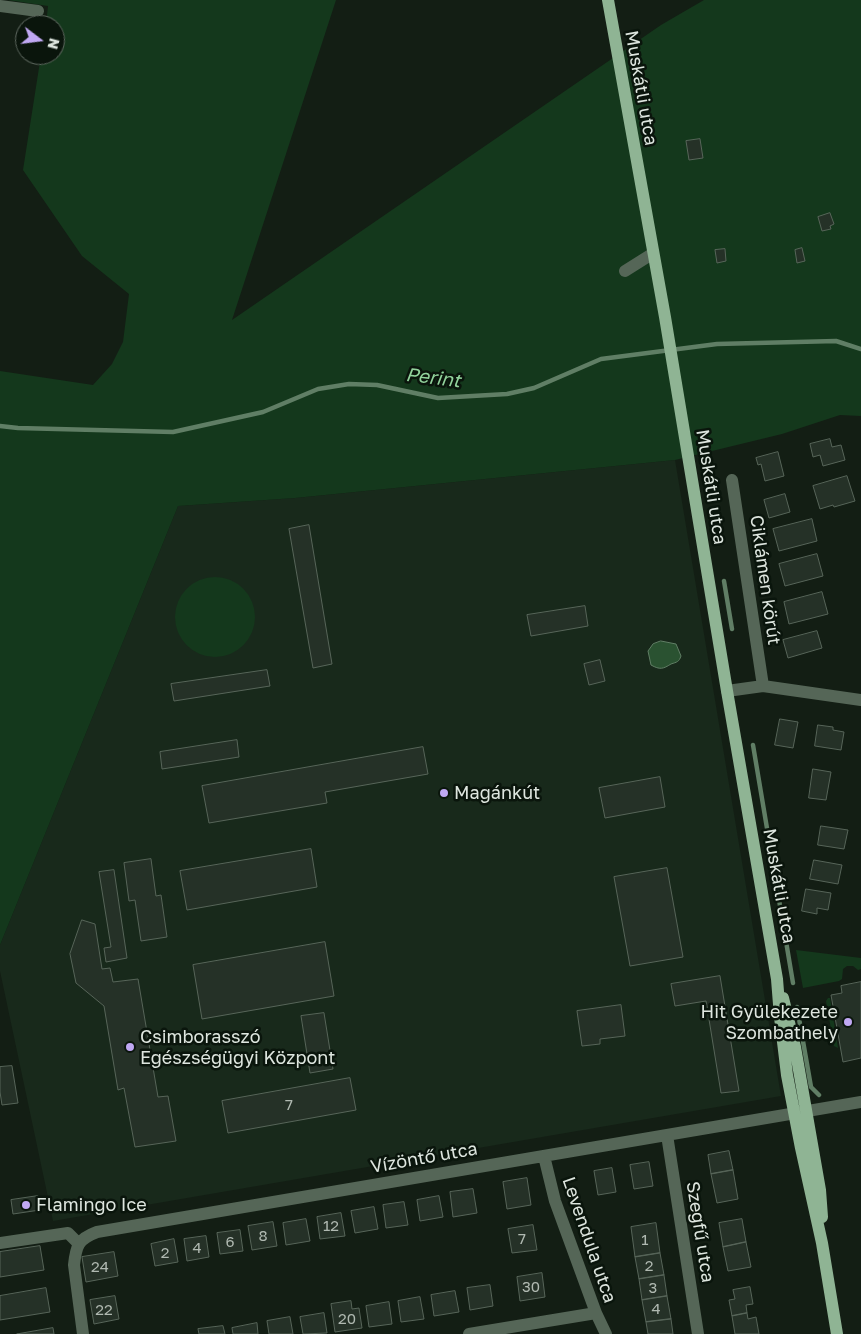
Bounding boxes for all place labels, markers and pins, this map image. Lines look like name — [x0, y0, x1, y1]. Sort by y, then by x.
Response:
place label: Magánkút — [454, 782, 540, 804]
marker: Magánkút — [438, 787, 450, 799]
place label: Hit Gyülekezete Szombathely — [701, 1001, 838, 1044]
marker: Hit Gyülekezete Szombathely — [842, 1016, 854, 1028]
place label: Csimborasszó Egészségügyi Központ — [140, 1026, 335, 1068]
marker: Csimborasszó Egészségügyi Központ — [124, 1041, 136, 1053]
place label: Flamingo Ice — [36, 1194, 147, 1216]
marker: Flamingo Ice — [20, 1199, 32, 1211]

